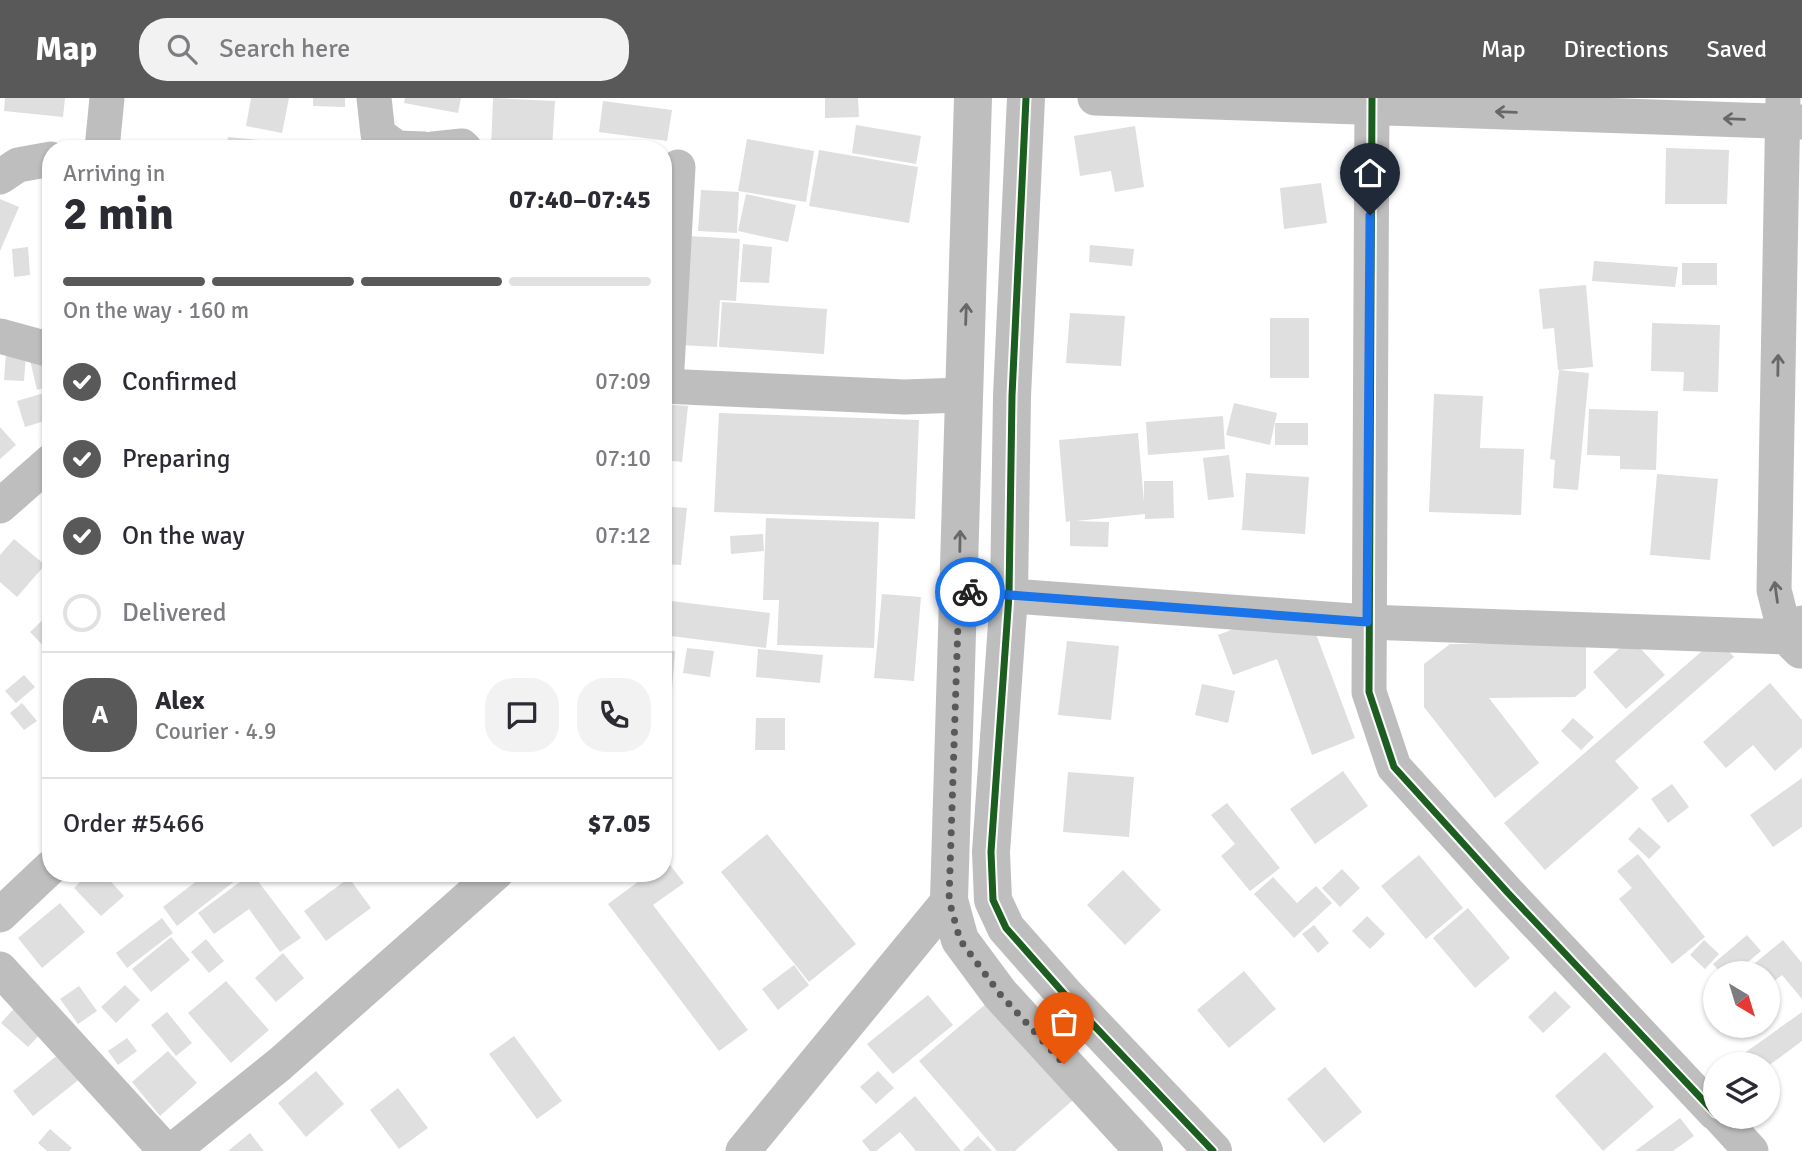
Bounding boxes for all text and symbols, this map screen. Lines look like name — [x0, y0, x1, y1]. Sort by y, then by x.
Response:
search box — [139, 18, 629, 81]
text: Map — [35, 29, 97, 70]
icon: search — [163, 30, 201, 68]
text: Search here — [219, 33, 350, 65]
text: Map — [1481, 34, 1526, 64]
text: Directions — [1564, 34, 1669, 64]
text: Saved — [1707, 34, 1767, 64]
one-way arrow — [1495, 105, 1518, 118]
one-way arrow — [1723, 113, 1746, 126]
pin — [1340, 143, 1400, 215]
icon: home — [1351, 154, 1389, 192]
text: Arriving in — [63, 159, 165, 188]
text: 07:40–07:45 — [509, 184, 651, 216]
text: 2 min — [63, 186, 174, 242]
text: On the way · 160 m — [63, 296, 249, 325]
one-way arrow — [959, 302, 972, 325]
one-way arrow — [1771, 354, 1785, 377]
icon: check — [63, 363, 101, 401]
text: Confirmed — [122, 366, 237, 398]
text: 07:09 — [595, 367, 651, 396]
icon: check — [63, 440, 101, 478]
text: Preparing — [122, 443, 230, 475]
text: 07:10 — [595, 444, 651, 473]
icon: check — [63, 517, 101, 555]
text: On the way — [122, 520, 245, 552]
text: 07:12 — [595, 521, 651, 550]
one-way arrow — [953, 530, 967, 553]
courier — [935, 557, 1005, 627]
icon: bike — [951, 573, 989, 611]
one-way arrow — [1769, 581, 1782, 604]
text: Delivered — [122, 597, 227, 629]
button: chat — [485, 678, 559, 752]
button: phone — [577, 678, 651, 752]
text: Alex — [155, 685, 205, 717]
text: A — [92, 699, 108, 731]
text: Courier · 4.9 — [155, 717, 276, 746]
text: Order #5466 — [63, 808, 204, 840]
text: $7.05 — [587, 808, 651, 840]
north arrow — [1703, 961, 1780, 1038]
map controls — [1703, 961, 1780, 1129]
pin — [1034, 992, 1094, 1064]
icon: bag — [1045, 1003, 1083, 1041]
button: layers — [1703, 1052, 1780, 1129]

